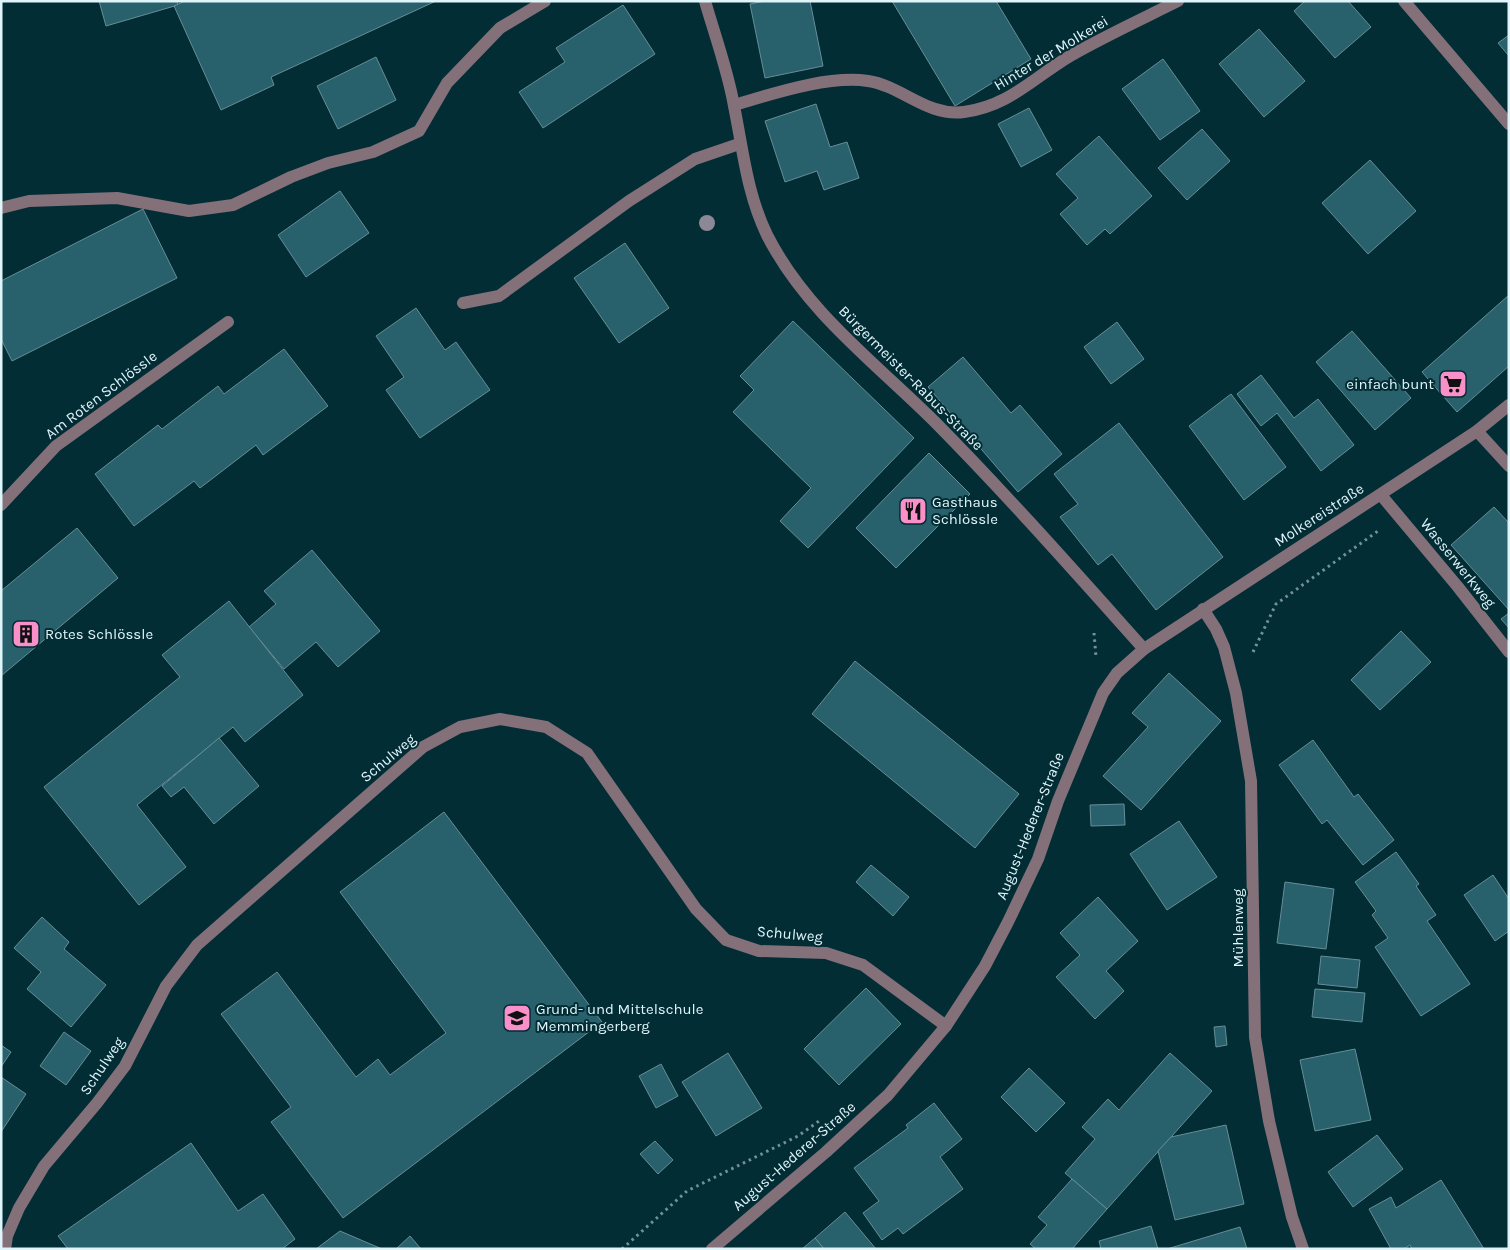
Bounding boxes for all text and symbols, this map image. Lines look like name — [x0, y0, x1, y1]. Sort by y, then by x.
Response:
street label: Hinter der Molkerei — [991, 12, 1111, 94]
street label: Bürgermeister-Rabus-Straße — [835, 302, 987, 454]
street label: Am Roten Schlössle — [41, 347, 161, 443]
supermarket icon: einfach bunt — [1438, 369, 1468, 399]
place label: einfach bunt — [1346, 375, 1434, 393]
street label: Molkereistraße — [1271, 479, 1367, 551]
place label: Gasthaus Schlössle — [932, 493, 998, 528]
restaurant icon: Gasthaus Schlössle — [898, 496, 928, 526]
street label: Wasserwerkweg — [1417, 515, 1500, 612]
building icon: Rotes Schlössle — [11, 619, 41, 649]
place label: Rotes Schlössle — [45, 625, 153, 643]
street label: Schulweg — [357, 729, 420, 786]
street label: August-Hederer-Straße — [992, 750, 1068, 902]
street label: Mühlenweg — [1229, 888, 1247, 967]
street label: Schulweg — [756, 922, 824, 946]
place label: Grund- und Mittelschule Memmingerberg — [536, 1000, 704, 1035]
school or university icon: Grund- und Mittelschule Memmingerberg — [502, 1003, 532, 1033]
street label: Schulweg — [76, 1033, 128, 1098]
street label: August-Hederer-Straße — [729, 1098, 859, 1214]

